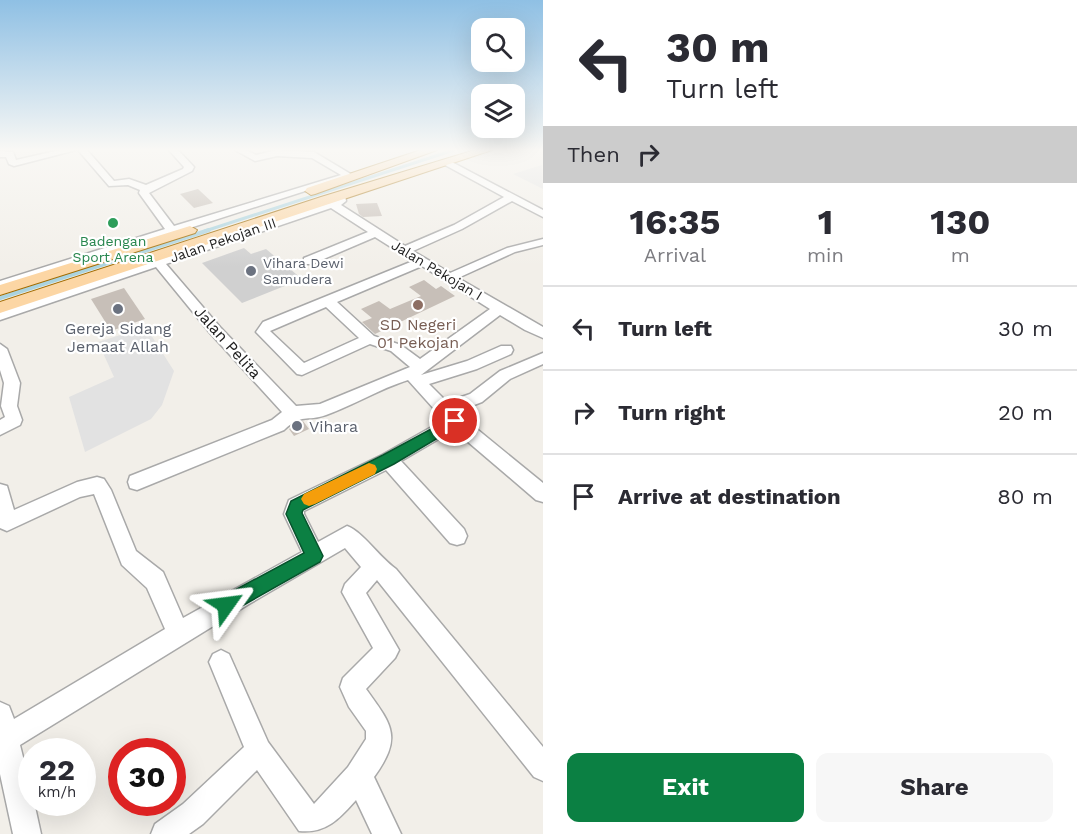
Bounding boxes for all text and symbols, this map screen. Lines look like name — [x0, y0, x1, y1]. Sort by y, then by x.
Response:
map controls — [471, 18, 525, 138]
button: search — [471, 18, 525, 72]
text: 30 m — [666, 23, 770, 72]
icon: left — [567, 24, 645, 102]
text: Turn left — [666, 73, 778, 105]
button: layers — [471, 84, 525, 138]
icon: right — [632, 138, 665, 171]
text: Then — [567, 142, 620, 167]
text: 16:35 — [630, 201, 720, 243]
text: 1 — [818, 201, 833, 243]
text: 130 — [930, 201, 990, 243]
street label: Jalan Pekojan III — [168, 214, 278, 266]
marker: Badengan Sport Arena — [106, 216, 120, 230]
place label: Badengan Sport Arena — [73, 233, 153, 265]
street label: Jalan Pekojan I — [389, 237, 485, 303]
text: Arrival — [644, 243, 706, 267]
text: min — [807, 243, 844, 267]
text: m — [951, 243, 970, 267]
place label: Vihara Dewi Samudera — [263, 255, 344, 287]
marker: Vihara Dewi Samudera — [244, 264, 258, 278]
marker: SD Negeri 01 Pekojan — [411, 298, 425, 312]
marker: Gereja Sidang Jemaat Allah — [111, 302, 125, 316]
street label: Jalan Pelita — [190, 302, 265, 382]
icon: left — [567, 312, 600, 345]
place label: SD Negeri 01 Pekojan — [377, 315, 459, 352]
text: Turn left — [618, 316, 712, 341]
text: 30 m — [998, 316, 1053, 341]
place label: Gereja Sidang Jemaat Allah — [65, 319, 172, 356]
pin — [429, 395, 480, 446]
icon: right — [567, 396, 600, 429]
text: Turn right — [618, 400, 725, 425]
text: 20 m — [998, 400, 1053, 425]
icon: arrive — [438, 404, 471, 437]
place label: Vihara — [309, 417, 358, 436]
marker: Vihara — [290, 419, 304, 433]
icon: arrive — [567, 480, 600, 513]
text: Arrive at destination — [618, 484, 841, 509]
text: 80 m — [997, 484, 1053, 509]
position arrow — [194, 573, 258, 637]
speed limit sign: 30 — [108, 738, 186, 816]
text: 22 — [39, 752, 75, 787]
button: Exit — [567, 753, 804, 822]
button: Share — [816, 753, 1053, 822]
text: km/h — [38, 783, 76, 801]

